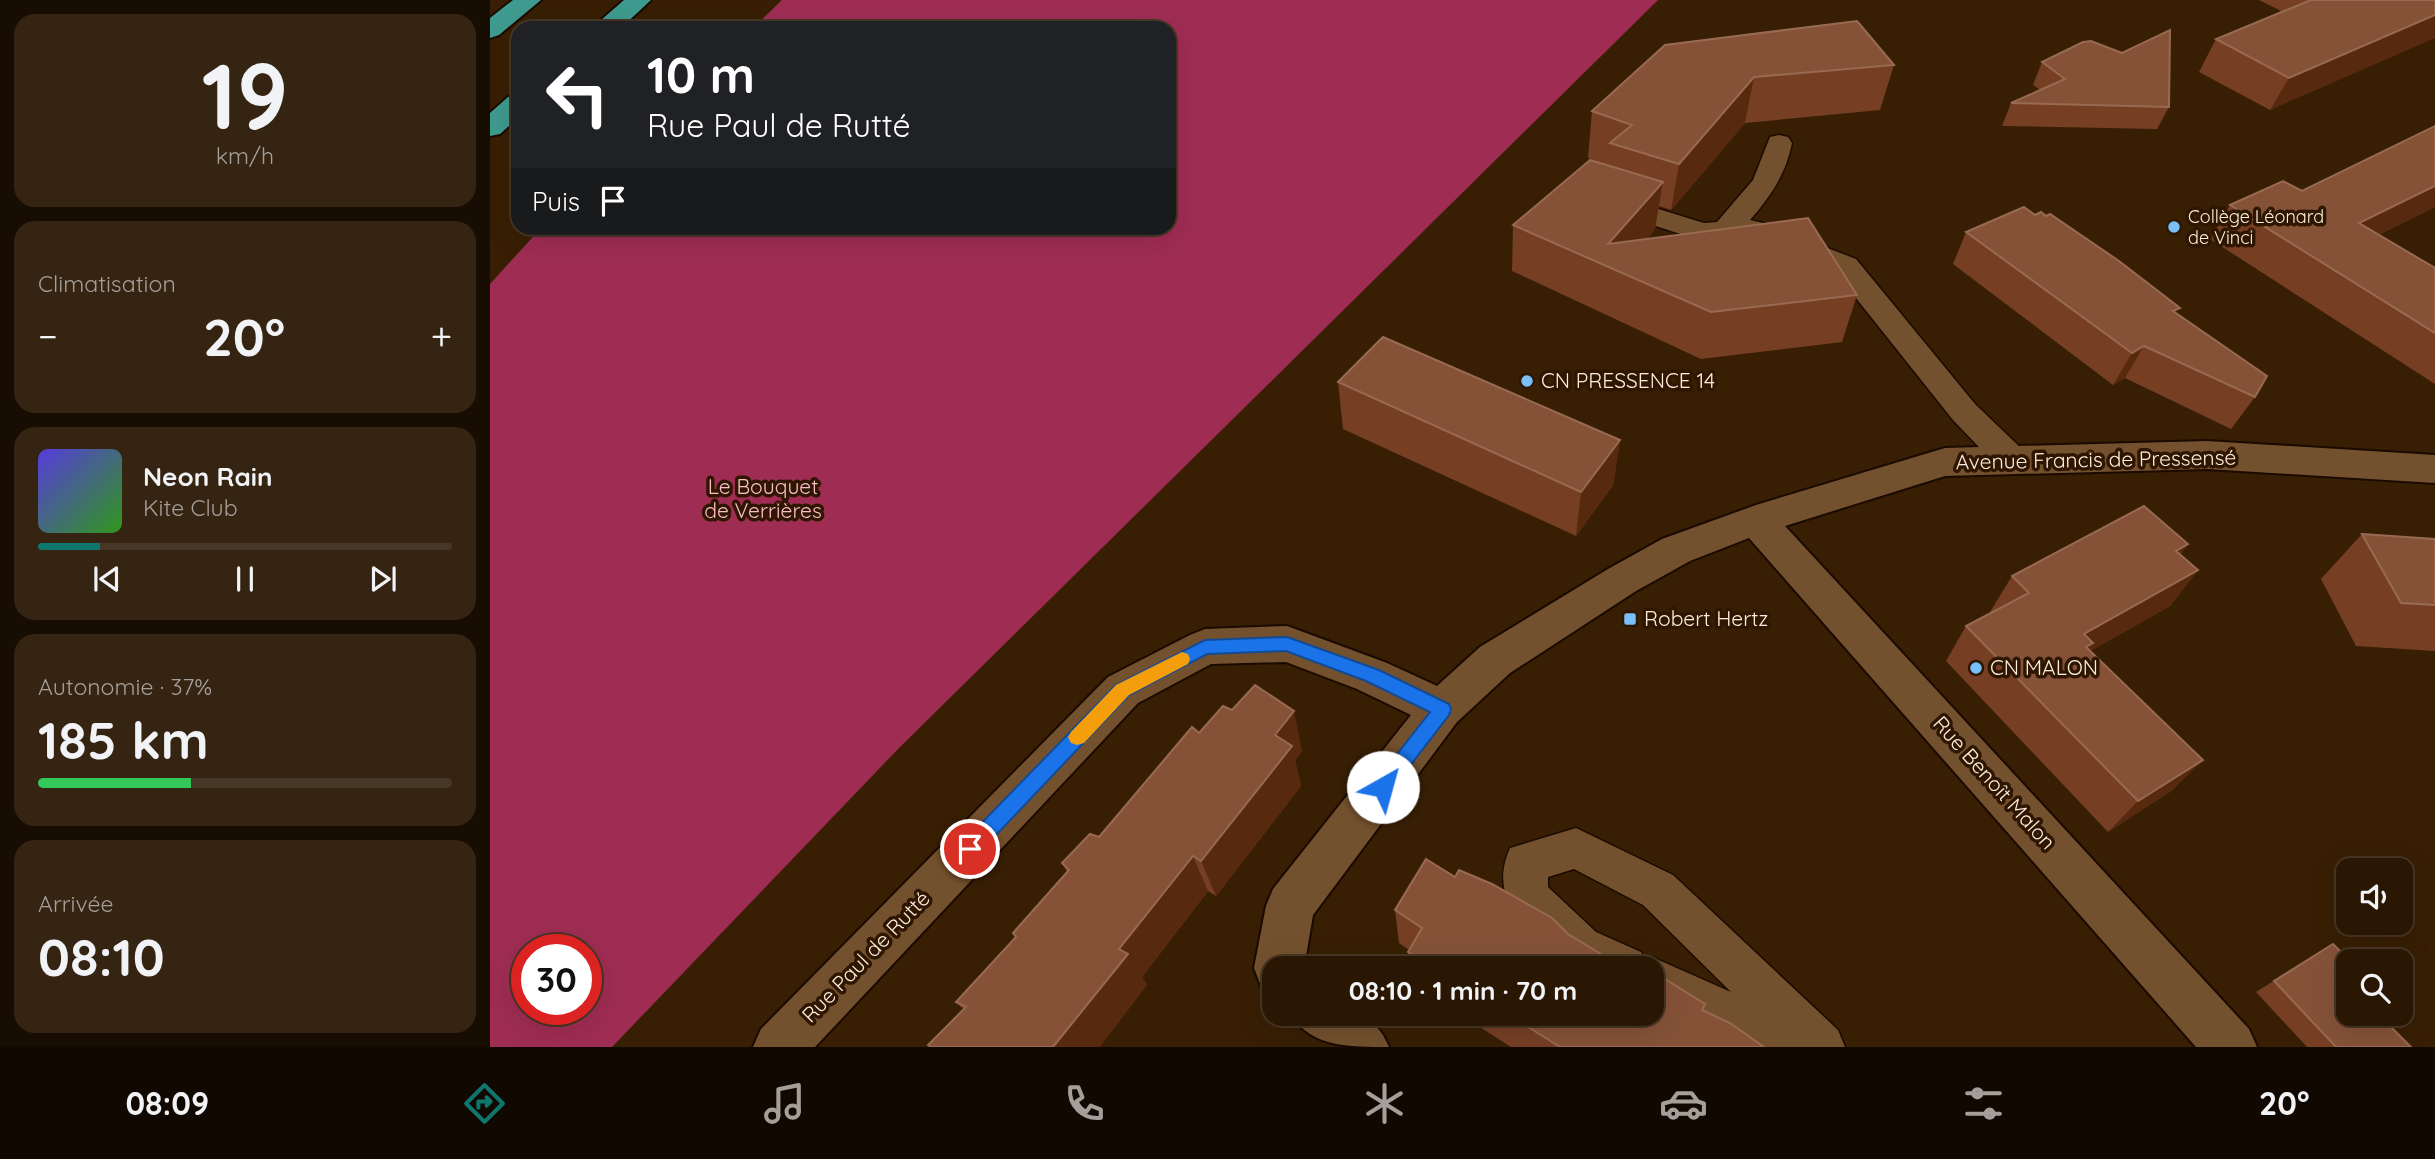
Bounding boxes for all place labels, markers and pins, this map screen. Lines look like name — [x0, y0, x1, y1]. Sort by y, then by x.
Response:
place label: Collège Léonard de Vinci — [2188, 205, 2324, 249]
marker: Collège Léonard de Vinci — [2166, 219, 2182, 235]
place label: CN PRESSENCE 14 — [1541, 367, 1715, 393]
marker: CN PRESSENCE 14 — [1519, 373, 1535, 389]
place label: Robert Hertz — [1644, 605, 1768, 631]
marker: Robert Hertz — [1622, 611, 1638, 627]
place label: CN MALON — [1990, 654, 2098, 680]
marker: CN MALON — [1968, 660, 1984, 676]
pin — [940, 819, 1000, 879]

